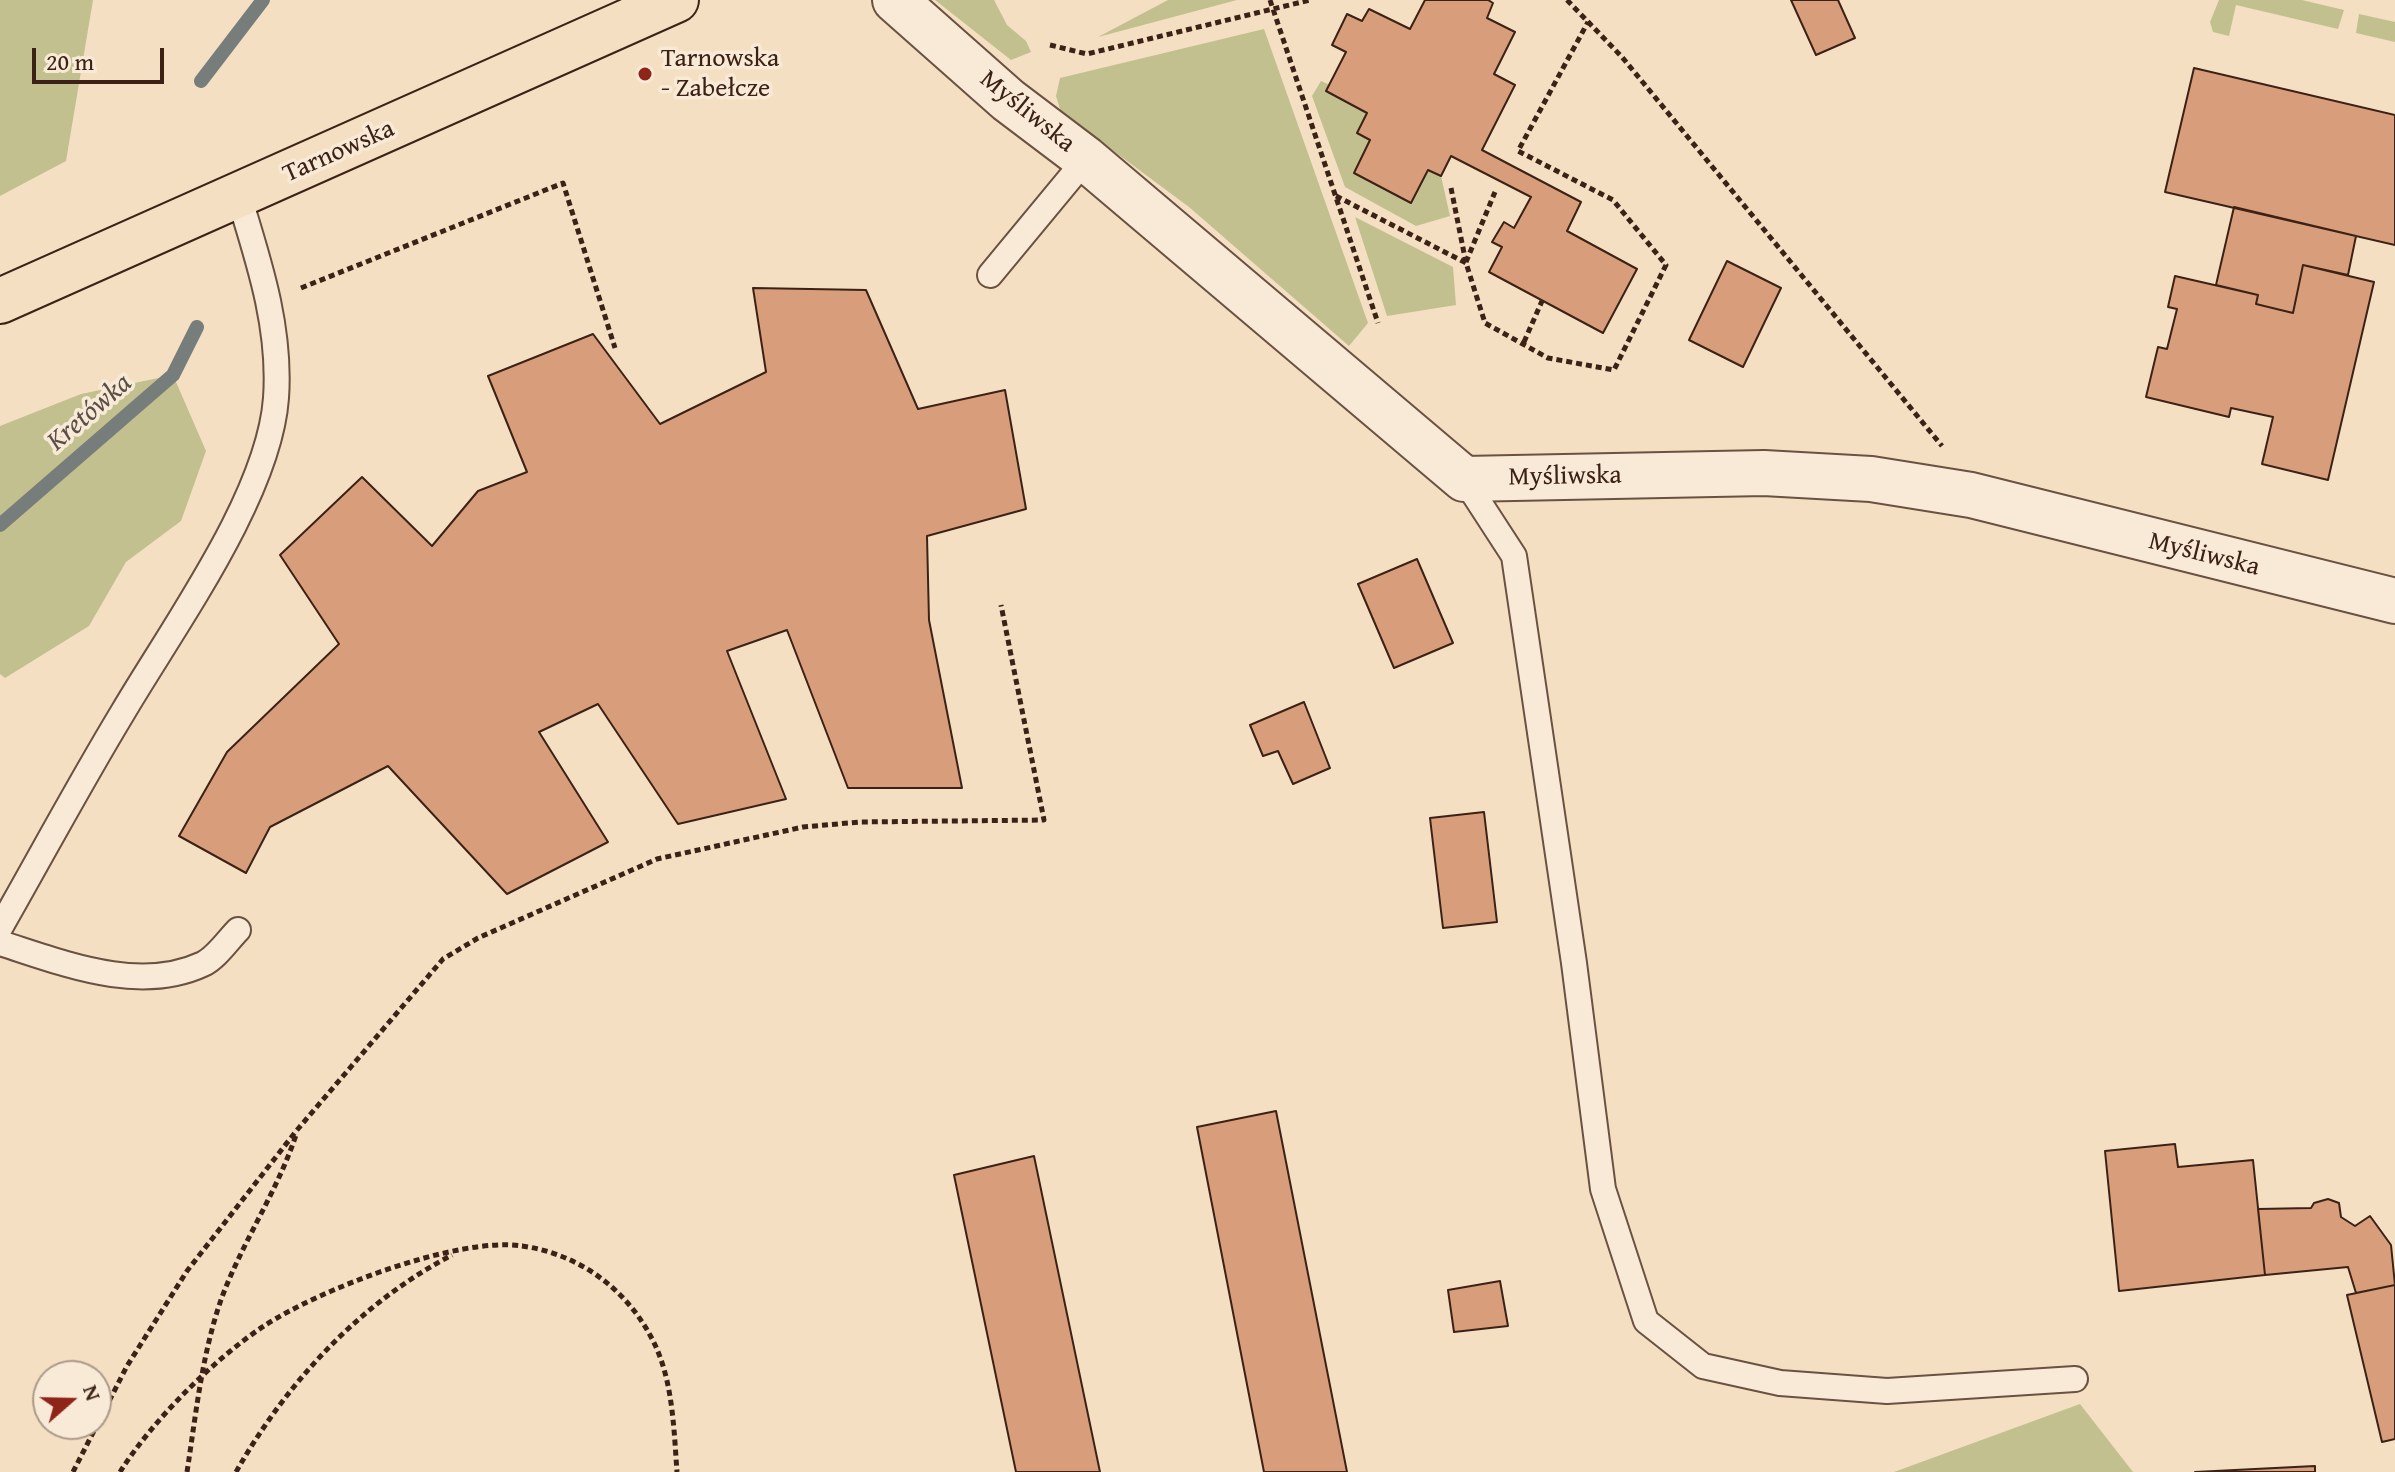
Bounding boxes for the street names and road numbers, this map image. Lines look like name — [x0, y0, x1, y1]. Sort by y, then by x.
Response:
street label: Myśliwska — [973, 64, 1081, 160]
street label: Tarnowska — [279, 114, 399, 190]
street label: Myśliwska — [1508, 460, 1622, 494]
street label: Myśliwska — [2145, 526, 2263, 584]

